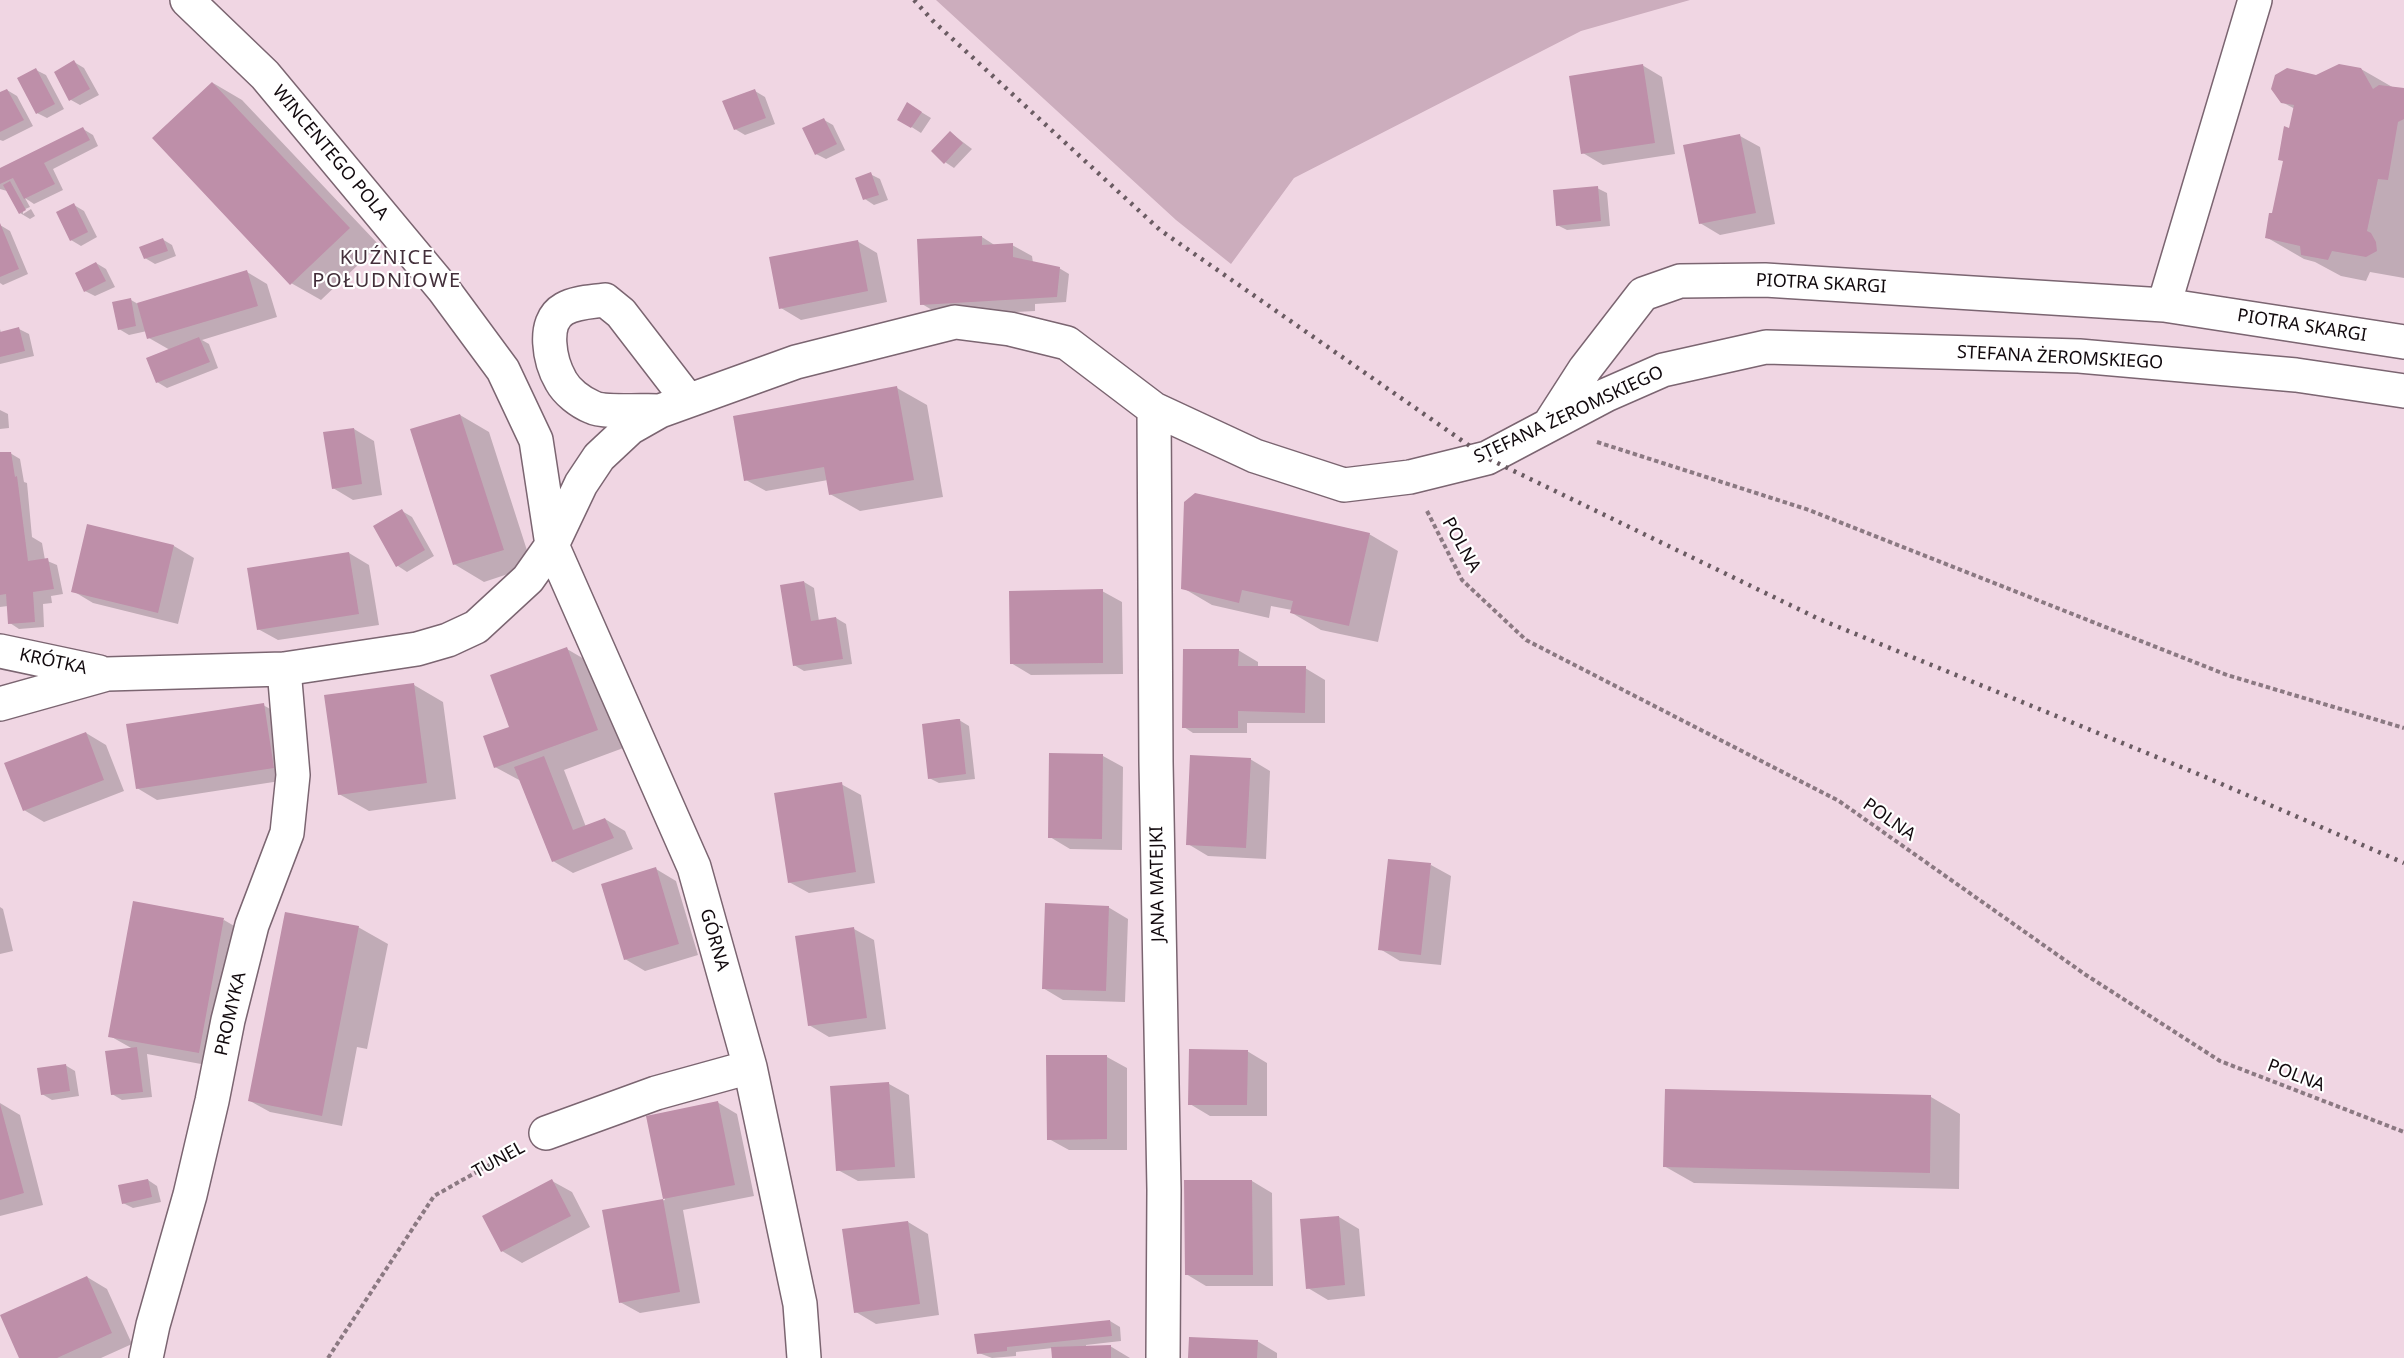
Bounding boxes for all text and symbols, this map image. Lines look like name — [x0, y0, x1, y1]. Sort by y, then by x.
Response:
street label: WINCENTEGO POLA — [267, 81, 393, 225]
district label: KUŹNICE POŁUDNIOWE — [312, 246, 462, 293]
street label: PIOTRA SKARGI — [1755, 270, 1887, 298]
street label: PIOTRA SKARGI — [2236, 305, 2368, 347]
street label: STEFANA ŻEROMSKIEGO — [1956, 342, 2164, 374]
street label: STEFANA ŻEROMSKIEGO — [1471, 362, 1667, 468]
street label: POLNA — [1437, 514, 1485, 576]
street label: KRÓTKA — [17, 644, 89, 680]
street label: POLNA — [1858, 794, 1920, 846]
street label: JANA MATEJKI — [1146, 826, 1170, 942]
street label: GÓRNA — [695, 906, 733, 974]
street label: PROMYKA — [211, 970, 251, 1058]
street label: POLNA — [2264, 1055, 2328, 1097]
street label: TUNEL — [469, 1137, 529, 1183]

